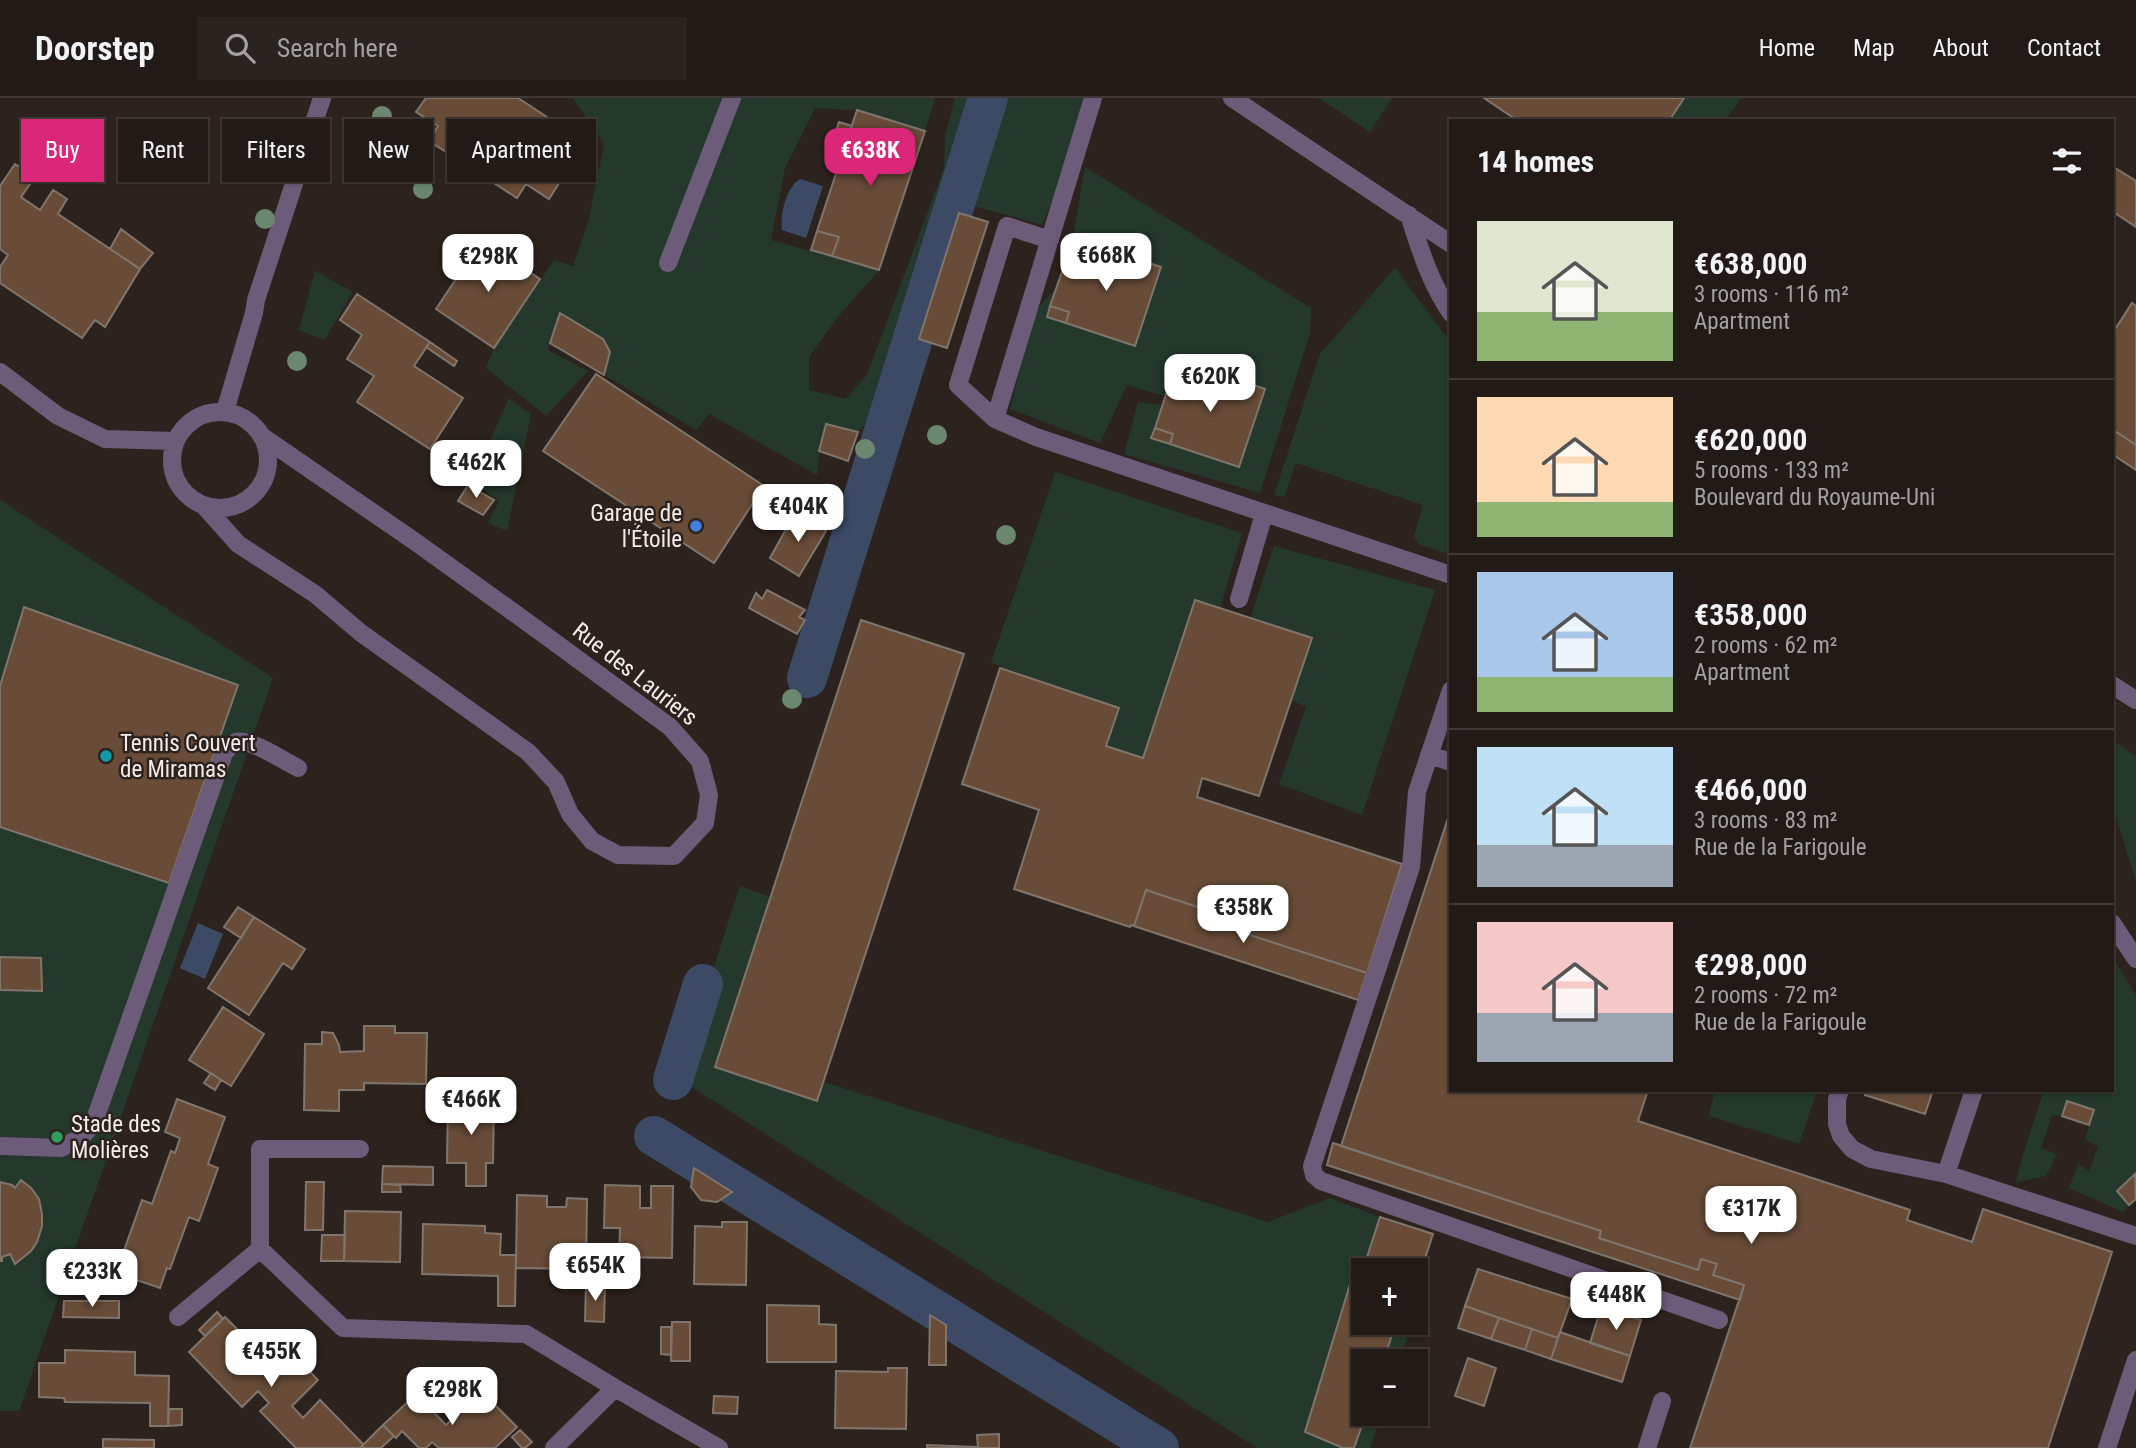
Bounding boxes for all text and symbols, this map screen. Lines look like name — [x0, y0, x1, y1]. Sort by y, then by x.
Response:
search box — [197, 17, 687, 80]
text: Doorstep — [35, 29, 155, 68]
icon: search — [221, 29, 259, 67]
text: Search here — [277, 33, 398, 63]
text: Home — [1759, 34, 1815, 62]
text: Map — [1853, 34, 1895, 62]
text: About — [1933, 34, 1989, 62]
text: Contact — [2027, 34, 2101, 62]
chip: Buy — [21, 119, 104, 182]
chip: Rent — [118, 119, 208, 182]
chip: Filters — [222, 119, 330, 182]
chip: New — [344, 119, 433, 182]
chip: Apartment — [447, 119, 596, 182]
pin: €638K — [821, 129, 919, 188]
text: €638K — [840, 137, 900, 164]
icon: filters — [2048, 142, 2086, 180]
text: 14 homes — [1477, 144, 1594, 179]
pin: €298K — [439, 234, 537, 294]
pin: €668K — [1057, 234, 1155, 293]
text: €668K — [1076, 242, 1136, 269]
text: €298K — [458, 243, 518, 270]
text: €638,000 — [1694, 246, 1807, 281]
icon: home — [1533, 249, 1617, 333]
text: 3 rooms · 116 m² — [1694, 281, 1849, 308]
text: Apartment — [1694, 308, 1790, 335]
pin: €620K — [1161, 354, 1259, 414]
text: €620K — [1180, 363, 1240, 390]
text: €620,000 — [1694, 422, 1807, 457]
icon: home — [1533, 425, 1617, 509]
pin: €462K — [427, 440, 525, 500]
text: €462K — [446, 449, 506, 476]
text: 5 rooms · 133 m² — [1694, 457, 1849, 484]
pin: €404K — [749, 484, 847, 544]
text: Boulevard du Royaume-Uni — [1694, 484, 1935, 511]
text: €404K — [768, 493, 828, 520]
place label: Garage de l'Étoile — [590, 500, 682, 553]
marker: Garage de l'Étoile — [688, 518, 704, 534]
text: €358,000 — [1694, 597, 1807, 632]
icon: home — [1533, 600, 1617, 684]
street label: Rue des Lauriers — [567, 617, 703, 731]
text: 2 rooms · 62 m² — [1694, 632, 1837, 659]
text: Apartment — [1694, 659, 1790, 686]
place label: Tennis Couvert de Miramas — [120, 730, 256, 783]
marker: Tennis Couvert de Miramas — [98, 748, 114, 764]
text: €466,000 — [1694, 772, 1807, 807]
icon: home — [1533, 775, 1617, 859]
text: 3 rooms · 83 m² — [1694, 807, 1837, 834]
text: Rue de la Farigoule — [1694, 834, 1866, 861]
pin: €358K — [1194, 886, 1292, 945]
text: €358K — [1213, 894, 1273, 921]
text: €298,000 — [1694, 947, 1807, 982]
icon: home — [1533, 950, 1617, 1034]
text: 2 rooms · 72 m² — [1694, 982, 1837, 1009]
text: Rue de la Farigoule — [1694, 1009, 1866, 1036]
pin: €466K — [422, 1077, 520, 1137]
text: €466K — [441, 1086, 501, 1113]
place label: Stade des Molières — [71, 1111, 161, 1164]
marker: Stade des Molières — [49, 1129, 65, 1145]
pin: €317K — [1702, 1186, 1800, 1246]
text: €317K — [1721, 1195, 1781, 1222]
pin: €654K — [546, 1244, 644, 1303]
pin: €233K — [43, 1250, 141, 1309]
text: €654K — [565, 1252, 625, 1279]
text: €233K — [62, 1258, 122, 1285]
map controls — [1351, 1258, 1428, 1426]
button: + — [1351, 1258, 1428, 1335]
pin: €448K — [1567, 1272, 1665, 1332]
text: €448K — [1586, 1281, 1646, 1308]
pin: €455K — [222, 1330, 320, 1389]
text: €455K — [241, 1338, 301, 1365]
button: − — [1351, 1349, 1428, 1426]
pin: €298K — [403, 1368, 501, 1427]
text: €298K — [422, 1376, 482, 1403]

